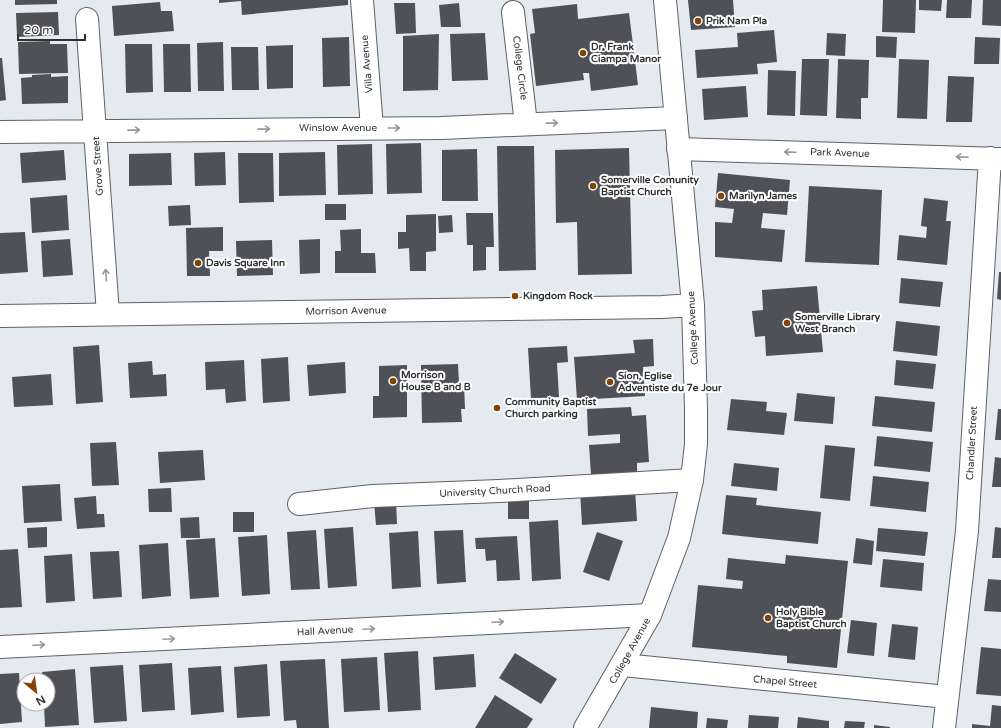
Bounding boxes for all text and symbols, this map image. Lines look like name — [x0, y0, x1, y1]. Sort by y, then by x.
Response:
place label: Prik Nam Pla — [706, 15, 768, 27]
scale bar — [18, 16, 85, 42]
marker: Prik Nam Pla — [693, 16, 703, 26]
text: 20 m — [24, 23, 53, 37]
street label: Villa Avenue — [358, 34, 376, 94]
street label: College Circle — [510, 35, 530, 101]
place label: Dr. Frank Ciampa Manor — [591, 41, 661, 65]
marker: Dr. Frank Ciampa Manor — [578, 48, 588, 58]
one-way arrow — [545, 120, 558, 127]
street label: Winslow Avenue — [299, 122, 377, 134]
one-way arrow — [387, 124, 400, 132]
one-way arrow — [257, 125, 270, 133]
one-way arrow — [127, 126, 140, 134]
street label: Grove Street — [90, 136, 106, 196]
street label: Park Avenue — [810, 146, 870, 160]
one-way arrow — [784, 148, 797, 155]
one-way arrow — [956, 153, 969, 161]
place label: Somerville Comunity Baptist Church — [601, 174, 699, 198]
marker: Somerville Comunity Baptist Church — [588, 181, 598, 191]
place label: Marilyn James — [729, 190, 797, 202]
marker: Marilyn James — [716, 191, 726, 201]
place label: Davis Square Inn — [206, 257, 285, 269]
marker: Davis Square Inn — [193, 258, 203, 268]
one-way arrow — [102, 269, 109, 282]
place label: Kingdom Rock — [523, 290, 593, 302]
street label: College Avenue — [685, 290, 701, 365]
marker: Kingdom Rock — [510, 291, 520, 301]
street label: Morrison Avenue — [305, 304, 387, 318]
place label: Somerville Library West Branch — [795, 311, 881, 335]
marker: Somerville Library West Branch — [782, 318, 792, 328]
place label: Morrison House B and B — [401, 369, 471, 393]
place label: Sion, Eglise Adventiste du 7e Jour — [618, 370, 722, 394]
marker: Morrison House B and B — [388, 376, 398, 386]
marker: Sion, Eglise Adventiste du 7e Jour — [605, 377, 615, 387]
place label: Community Baptist Church parking — [505, 396, 596, 420]
marker: Community Baptist Church parking — [492, 403, 502, 413]
street label: Chandler Street — [964, 405, 980, 480]
street label: University Church Road — [439, 482, 551, 500]
place label: Holy Bible Baptist Church — [776, 606, 847, 630]
marker: Holy Bible Baptist Church — [763, 613, 773, 623]
street label: College Avenue — [607, 615, 653, 686]
one-way arrow — [491, 619, 504, 626]
street label: Hall Avenue — [296, 624, 354, 638]
one-way arrow — [362, 625, 375, 632]
one-way arrow — [162, 635, 175, 643]
one-way arrow — [32, 642, 45, 649]
north arrow — [16, 672, 56, 712]
street label: Chapel Street — [752, 673, 818, 691]
text: N — [34, 692, 48, 708]

